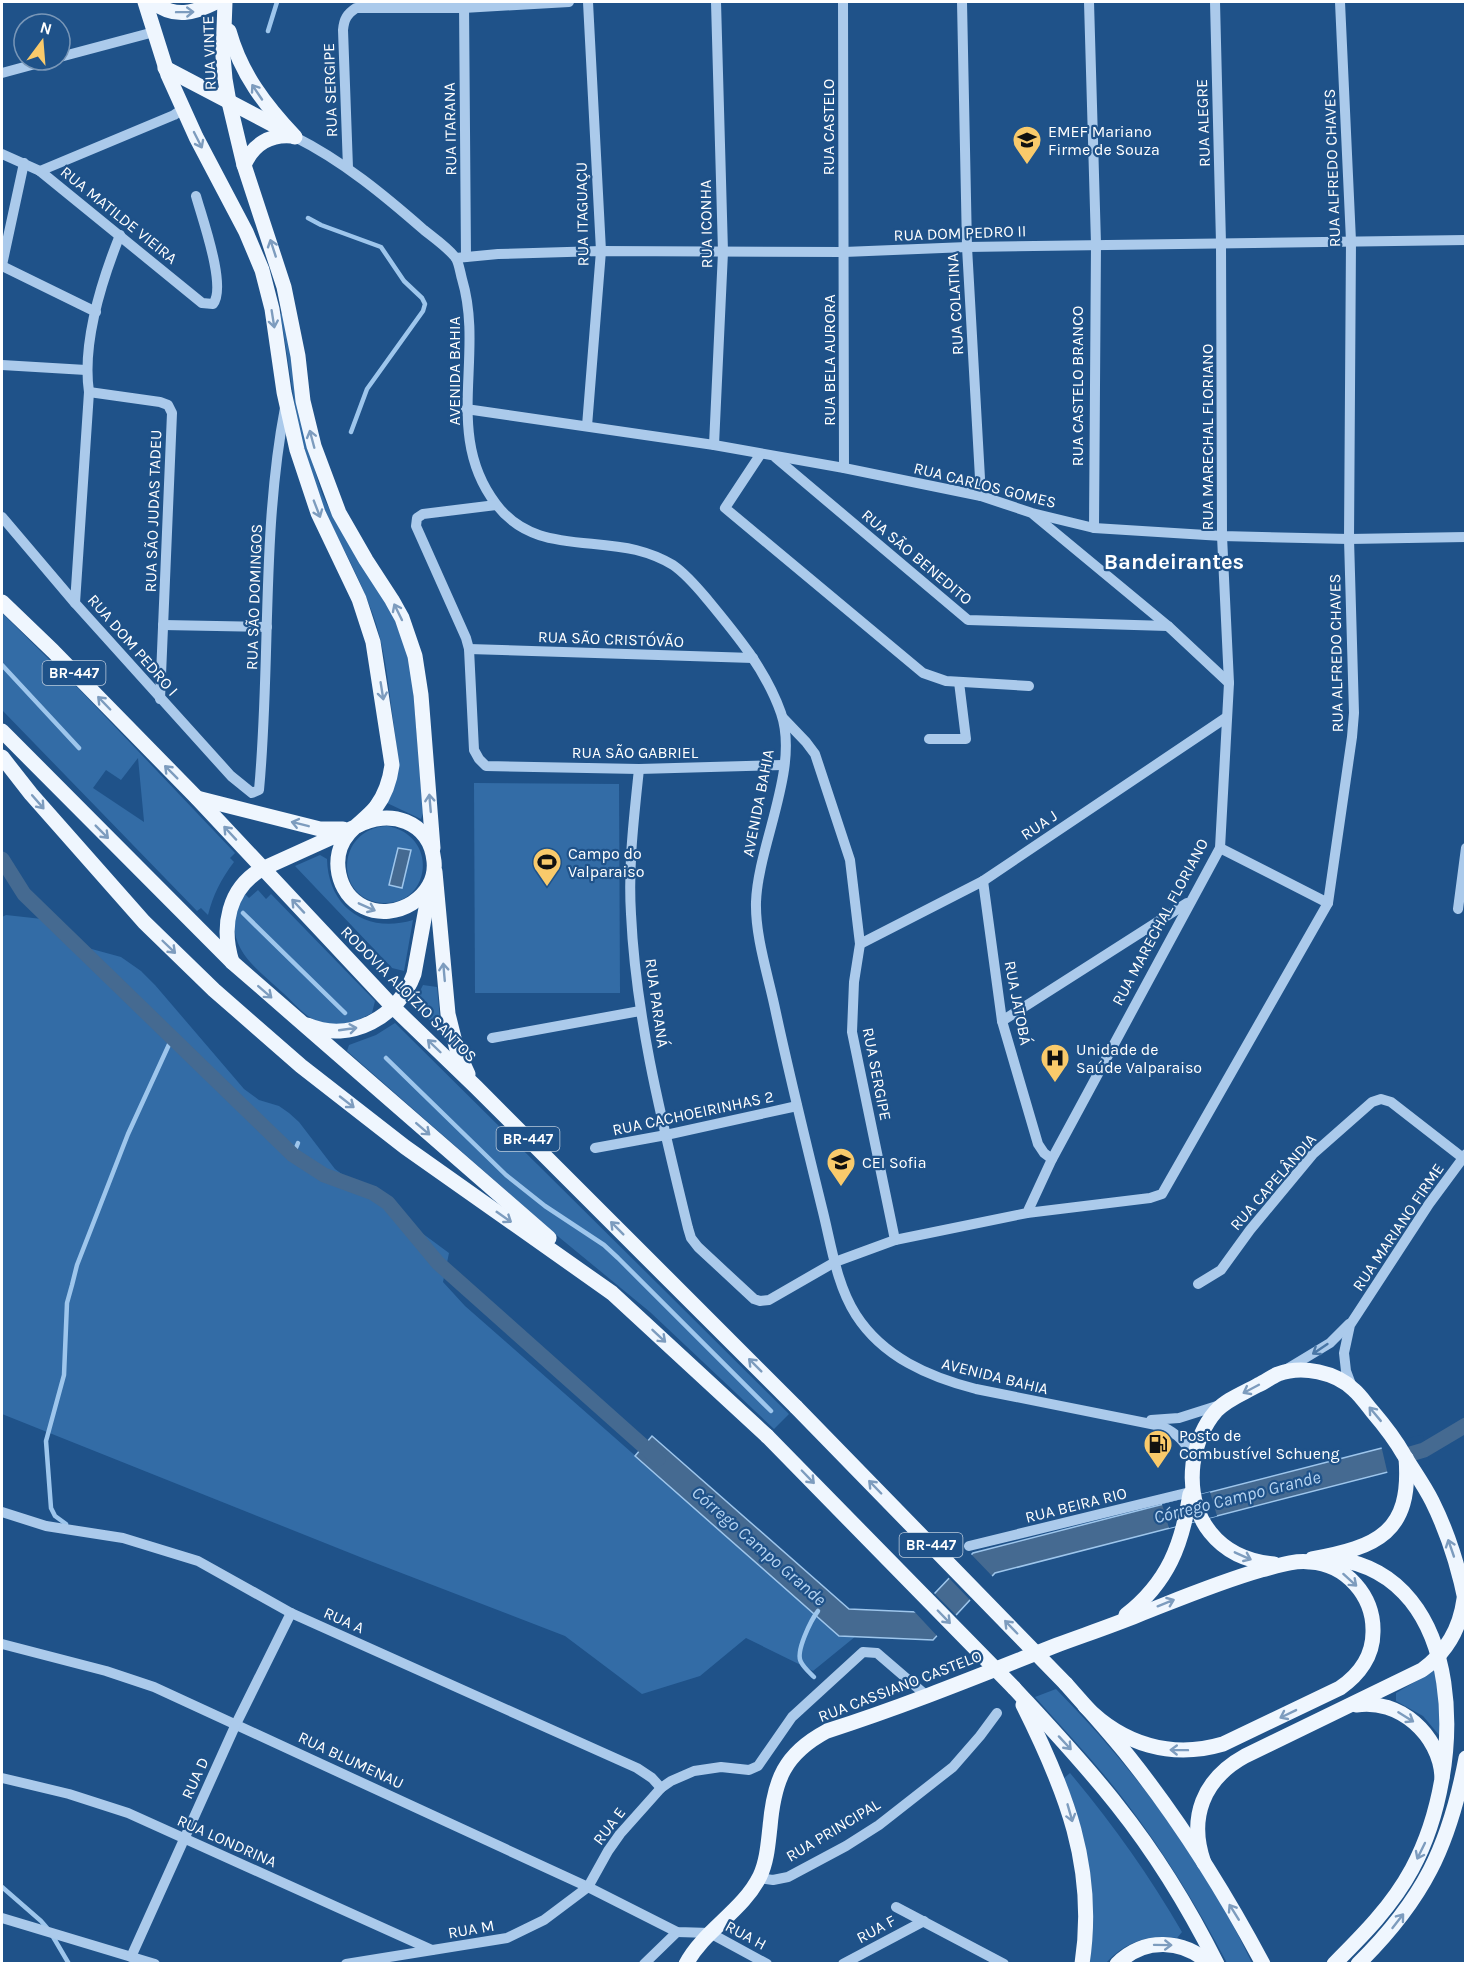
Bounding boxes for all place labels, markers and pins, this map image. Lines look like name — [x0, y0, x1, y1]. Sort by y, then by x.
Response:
place label: EMEF Mariano Firme de Souza — [1048, 122, 1160, 159]
school or university icon: EMEF Mariano Firme de Souza — [1011, 124, 1043, 166]
place label: Campo do Valparaiso — [568, 844, 644, 881]
sports icon: Campo do Valparaiso — [531, 846, 563, 888]
place label: Unidade de Saúde Valparaiso — [1076, 1040, 1202, 1077]
hospital icon: Unidade de Saúde Valparaiso — [1039, 1042, 1071, 1084]
school or university icon: CEI Sofia — [825, 1146, 857, 1188]
place label: CEI Sofia — [862, 1153, 927, 1172]
place label: Posto de Combustível Schueng — [1179, 1426, 1340, 1463]
fuel station icon: Posto de Combustível Schueng — [1142, 1428, 1174, 1470]

